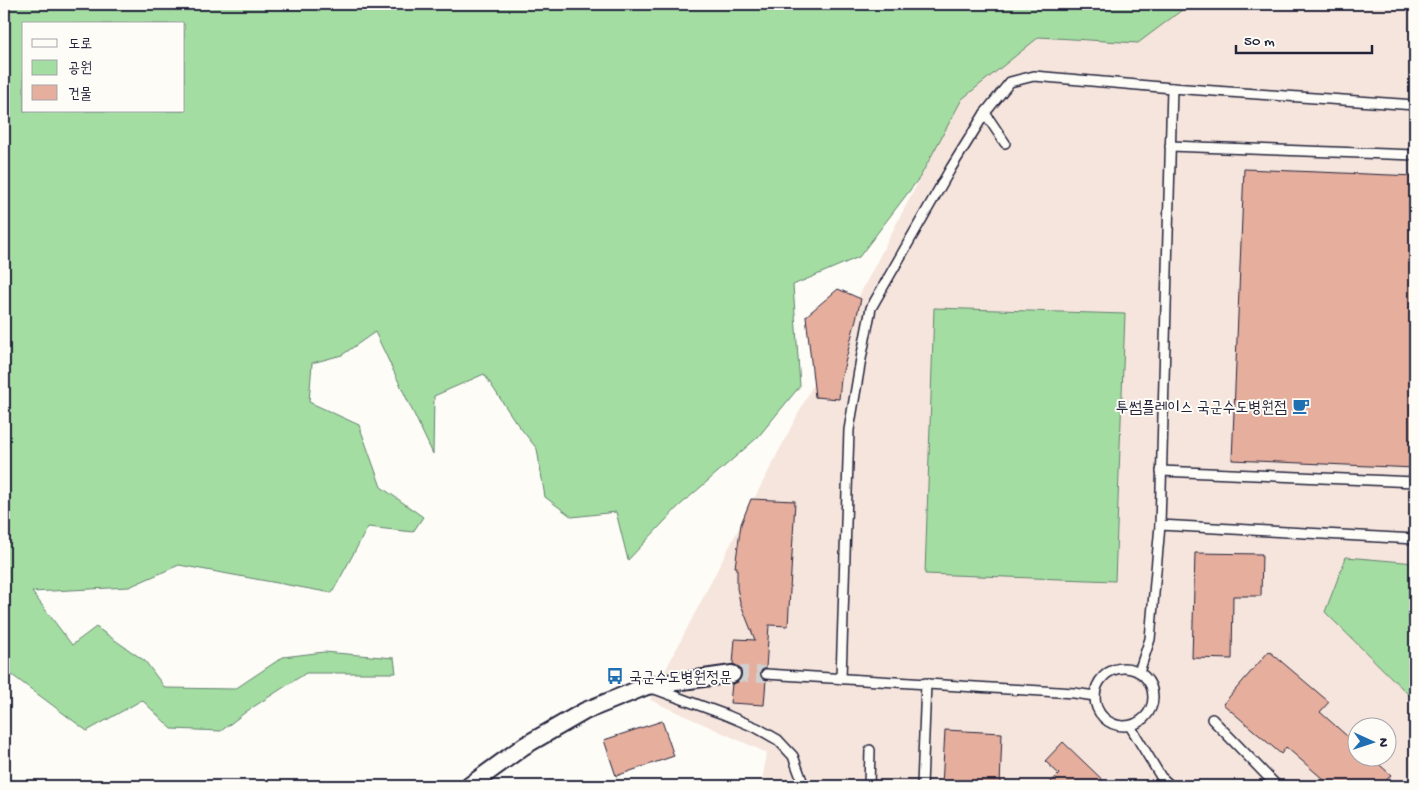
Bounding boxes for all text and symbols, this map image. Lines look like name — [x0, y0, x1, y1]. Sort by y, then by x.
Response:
legend — [22, 22, 185, 112]
scale bar — [1236, 22, 1373, 54]
text: 50 m — [1244, 33, 1275, 51]
text: 도로 — [68, 36, 92, 54]
text: 공원 — [68, 60, 92, 78]
text: 건물 — [68, 86, 92, 104]
cafe icon: 투썸플레이스 국군수도병원점 — [1291, 396, 1311, 416]
place label: 투썸플레이스 국군수도병원점 — [1116, 400, 1287, 419]
bus stop icon: 국군수도병원정문 — [605, 666, 625, 686]
place label: 국군수도병원정문 — [629, 670, 732, 689]
north arrow — [1346, 718, 1396, 768]
text: N — [1374, 738, 1391, 748]

